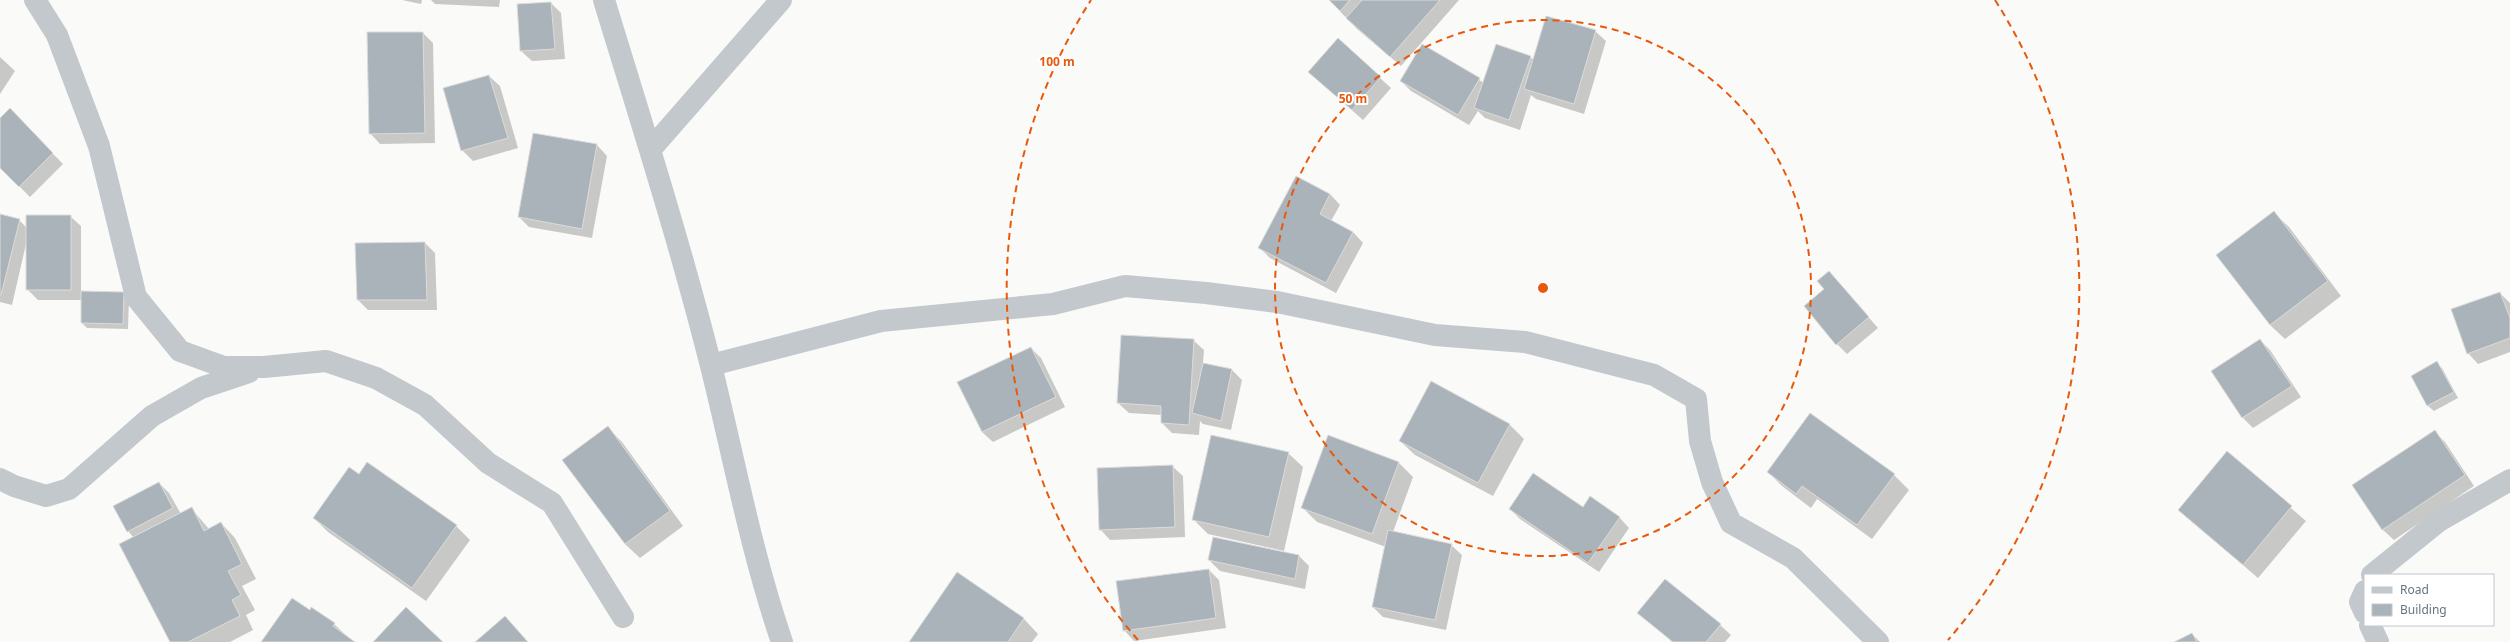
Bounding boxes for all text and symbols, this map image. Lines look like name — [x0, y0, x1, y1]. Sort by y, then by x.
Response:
text: 100 m — [1039, 53, 1075, 70]
text: 50 m — [1339, 90, 1367, 107]
centre of rings — [1536, 281, 1550, 295]
legend — [2364, 574, 2494, 626]
text: Road — [2400, 581, 2429, 598]
text: Building — [2400, 601, 2447, 618]

